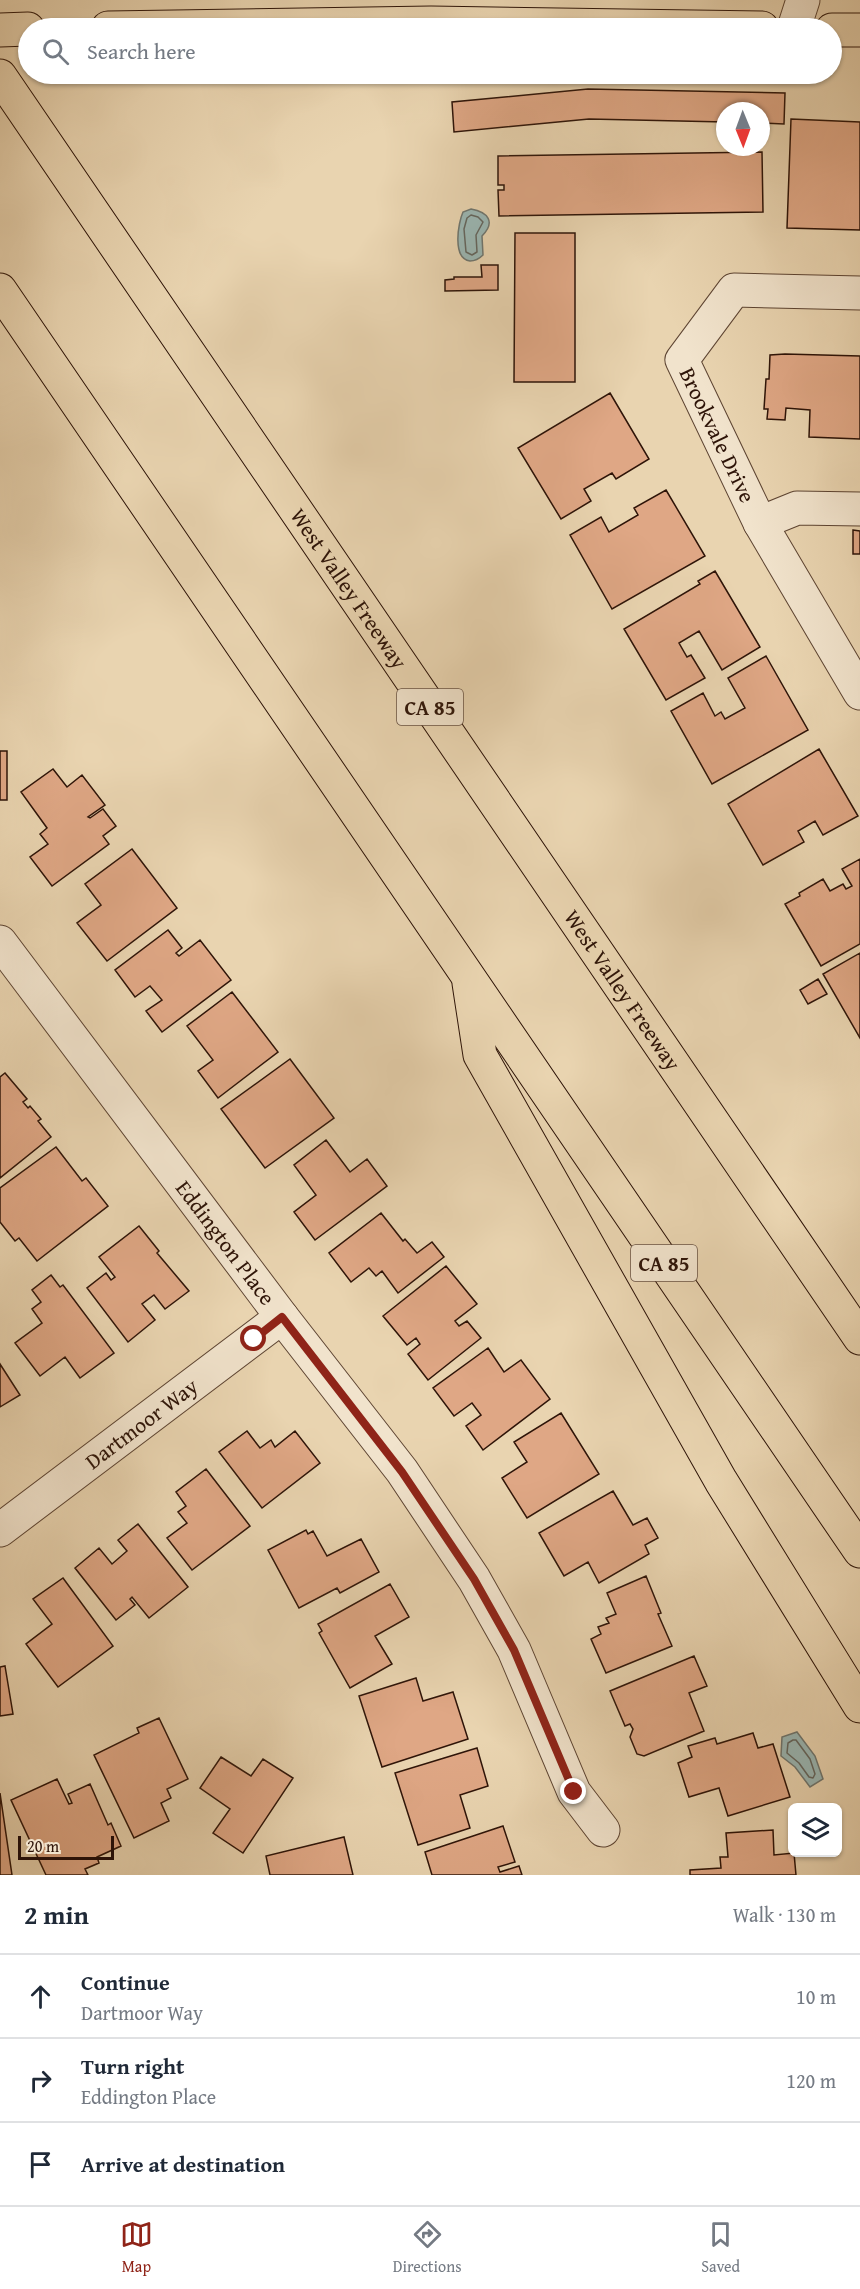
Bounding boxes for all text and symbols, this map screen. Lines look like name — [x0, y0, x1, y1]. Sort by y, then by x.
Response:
search box — [18, 18, 842, 84]
icon: search — [39, 35, 72, 68]
text: Search here — [87, 35, 196, 67]
north arrow — [716, 102, 770, 156]
street label: Brookvale Drive — [672, 362, 764, 508]
street label: West Valley Freeway — [283, 501, 415, 675]
road number: CA 85 — [397, 689, 463, 725]
street label: West Valley Freeway — [557, 903, 689, 1077]
street label: Eddington Place — [168, 1173, 284, 1312]
road number: CA 85 — [631, 1245, 697, 1281]
route start — [240, 1325, 266, 1351]
street label: Dartmoor Way — [78, 1370, 204, 1477]
route end — [560, 1778, 586, 1804]
map controls — [788, 1803, 842, 1857]
button: layers — [788, 1803, 842, 1857]
scale bar — [18, 1833, 114, 1860]
text: 20 m — [27, 1834, 59, 1858]
text: 2 min — [24, 1895, 89, 1934]
text: Walk · 130 m — [733, 1900, 836, 1929]
text: Continue — [81, 1966, 170, 1998]
icon: ahead — [24, 1980, 57, 2013]
text: 10 m — [796, 1982, 836, 2011]
text: Dartmoor Way — [81, 1998, 203, 2027]
text: Turn right — [81, 2050, 184, 2082]
icon: right — [24, 2064, 57, 2097]
text: 120 m — [786, 2066, 836, 2095]
text: Eddington Place — [81, 2082, 216, 2111]
icon: arrive — [24, 2148, 57, 2181]
text: Arrive at destination — [81, 2148, 285, 2180]
tab: Map — [120, 2218, 153, 2278]
tab: Directions — [393, 2218, 462, 2278]
tab: Saved — [701, 2218, 740, 2278]

